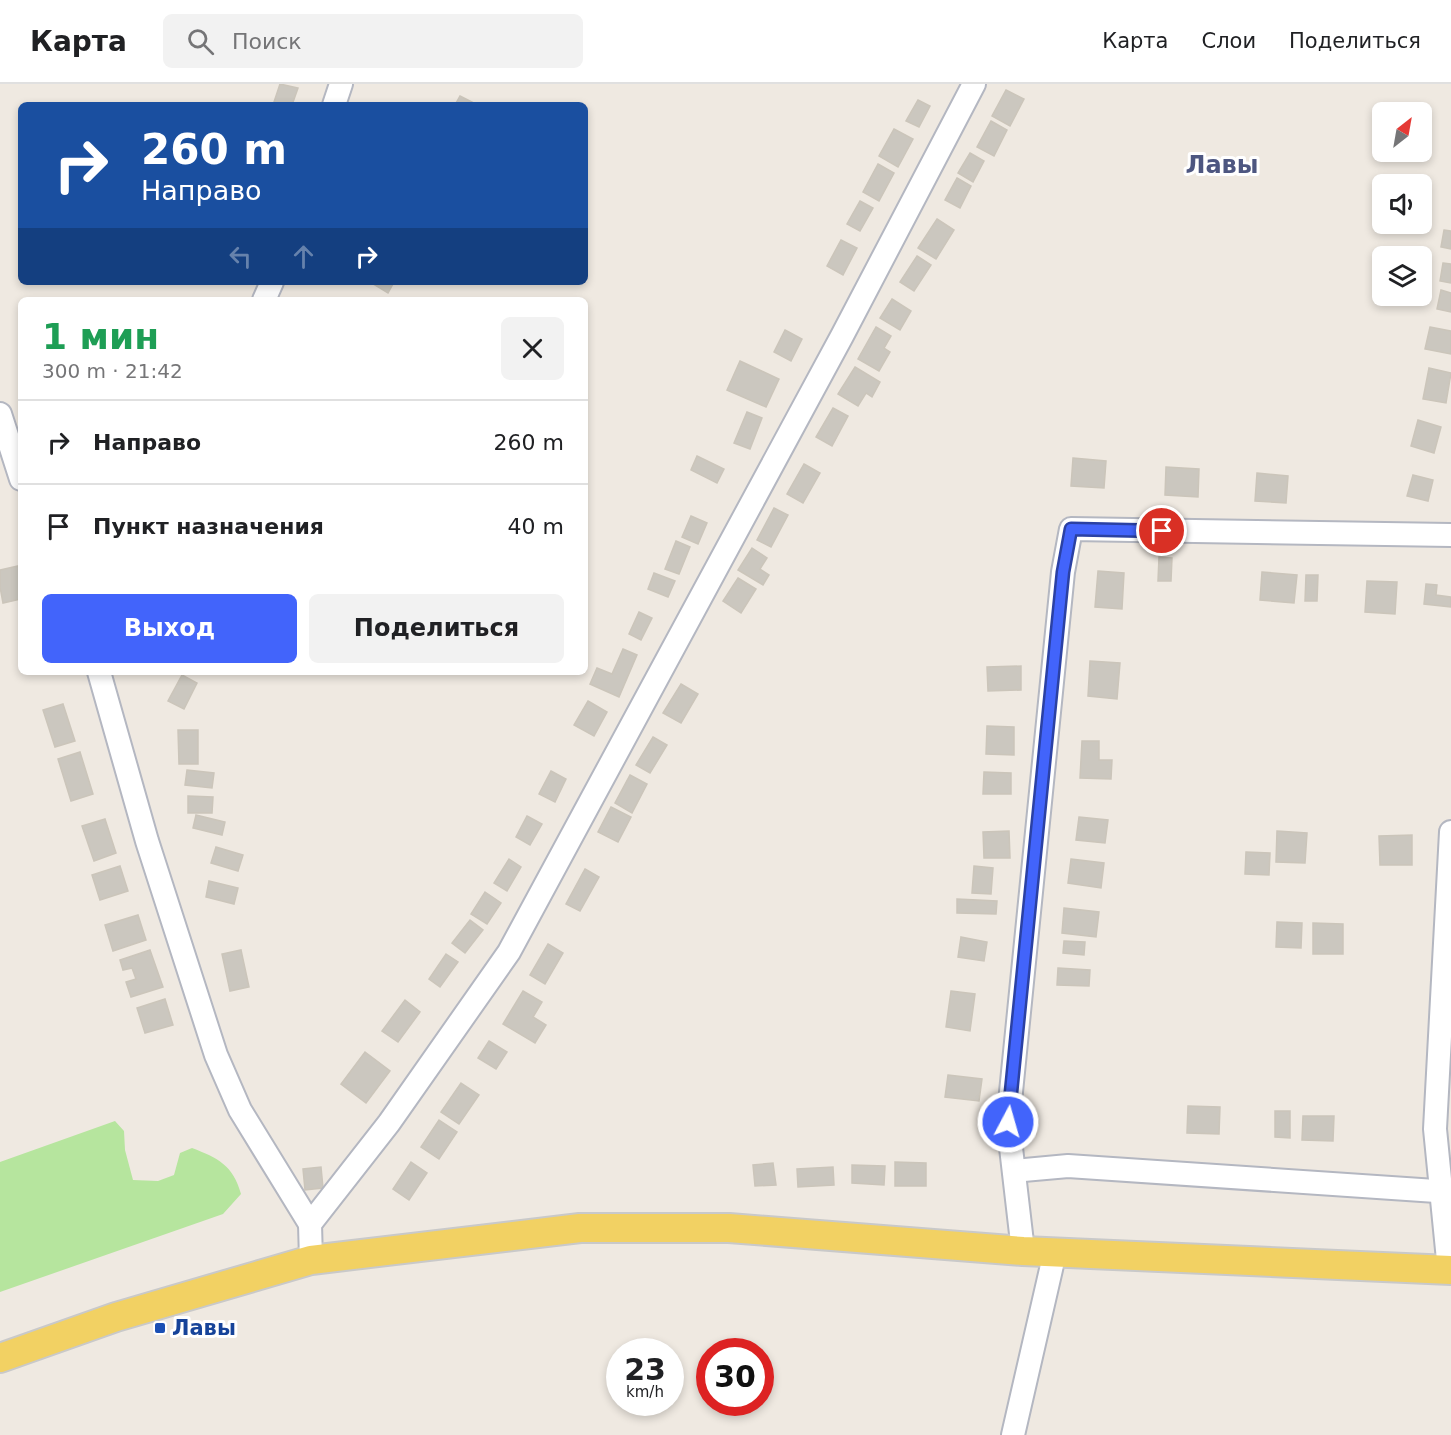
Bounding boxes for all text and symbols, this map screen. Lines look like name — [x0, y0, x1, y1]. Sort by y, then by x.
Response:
search box — [163, 14, 583, 68]
text: Карта — [30, 25, 127, 58]
icon: search — [184, 25, 217, 58]
text: Поиск — [232, 29, 302, 54]
text: Карта — [1102, 29, 1168, 53]
text: Слои — [1201, 29, 1256, 53]
text: Поделиться — [1289, 29, 1421, 53]
north arrow — [1372, 102, 1432, 162]
map controls — [1372, 102, 1432, 306]
text: 260 m — [141, 125, 287, 174]
icon: right — [42, 126, 120, 204]
district label: Лавы — [1185, 151, 1259, 179]
button: sound — [1372, 174, 1432, 234]
text: Направо — [141, 175, 262, 206]
icon: left — [224, 240, 257, 273]
icon: ahead — [287, 240, 320, 273]
icon: right — [350, 240, 383, 273]
button: layers — [1372, 246, 1432, 306]
text: 1 мин — [42, 316, 159, 357]
button: close — [501, 317, 564, 380]
text: 300 m · 21:42 — [42, 359, 183, 383]
icon: right — [42, 426, 75, 459]
text: Направо — [93, 430, 201, 455]
text: 260 m — [494, 430, 564, 455]
pin — [1136, 505, 1187, 556]
icon: arrive — [42, 510, 75, 543]
text: Пункт назначения — [93, 514, 324, 539]
text: 40 m — [508, 514, 564, 539]
icon: arrive — [1145, 514, 1178, 547]
button: Выход — [42, 594, 297, 663]
button: Поделиться — [309, 594, 564, 663]
position arrow — [976, 1090, 1040, 1154]
place label: Лавы — [172, 1316, 236, 1340]
marker: Лавы — [153, 1321, 167, 1335]
speed limit sign: 30 — [696, 1338, 774, 1416]
text: 23 — [624, 1352, 666, 1387]
text: km/h — [626, 1383, 664, 1401]

